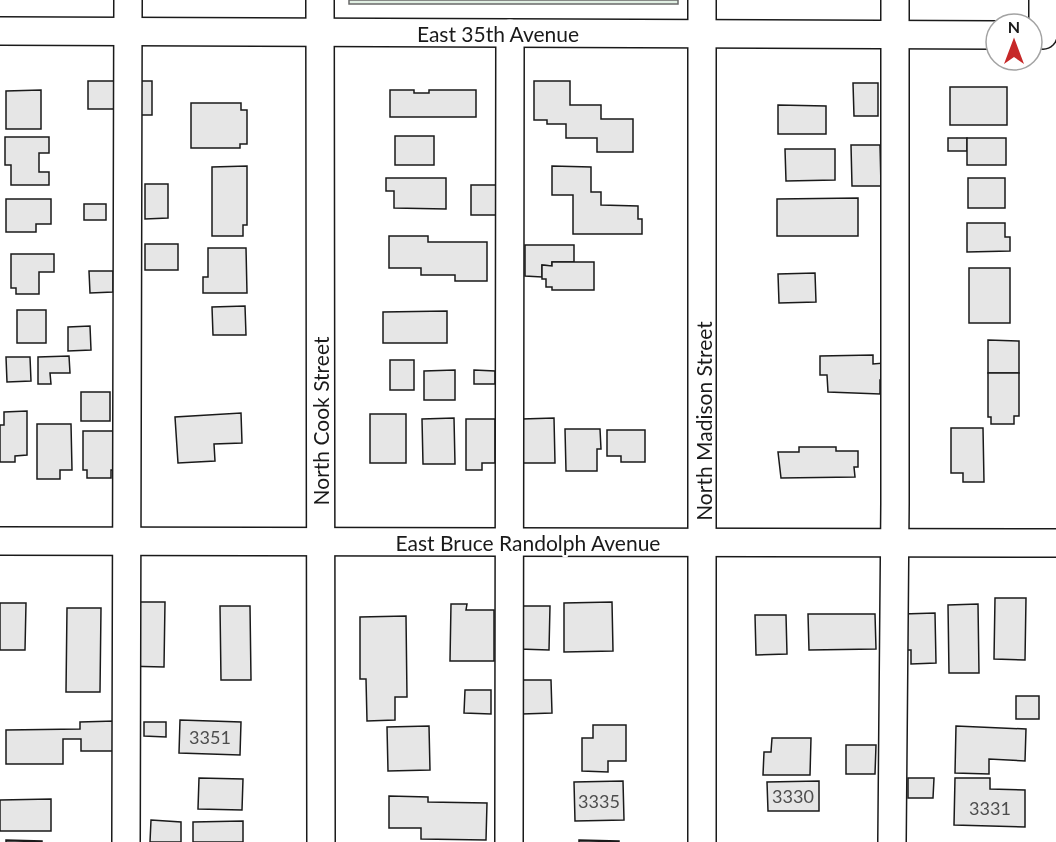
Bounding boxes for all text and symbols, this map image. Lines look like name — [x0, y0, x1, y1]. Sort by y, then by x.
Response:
north arrow — [984, 12, 1044, 72]
text: N — [1008, 17, 1020, 36]
street label: East 35th Avenue — [417, 21, 579, 46]
street label: North Madison Street — [691, 321, 716, 521]
street label: North Cook Street — [308, 336, 333, 505]
street label: East Bruce Randolph Avenue — [396, 530, 660, 555]
house number: 3351 — [189, 726, 231, 748]
house number: 3330 — [772, 785, 814, 807]
house number: 3335 — [578, 790, 620, 812]
house number: 3331 — [969, 797, 1011, 819]

